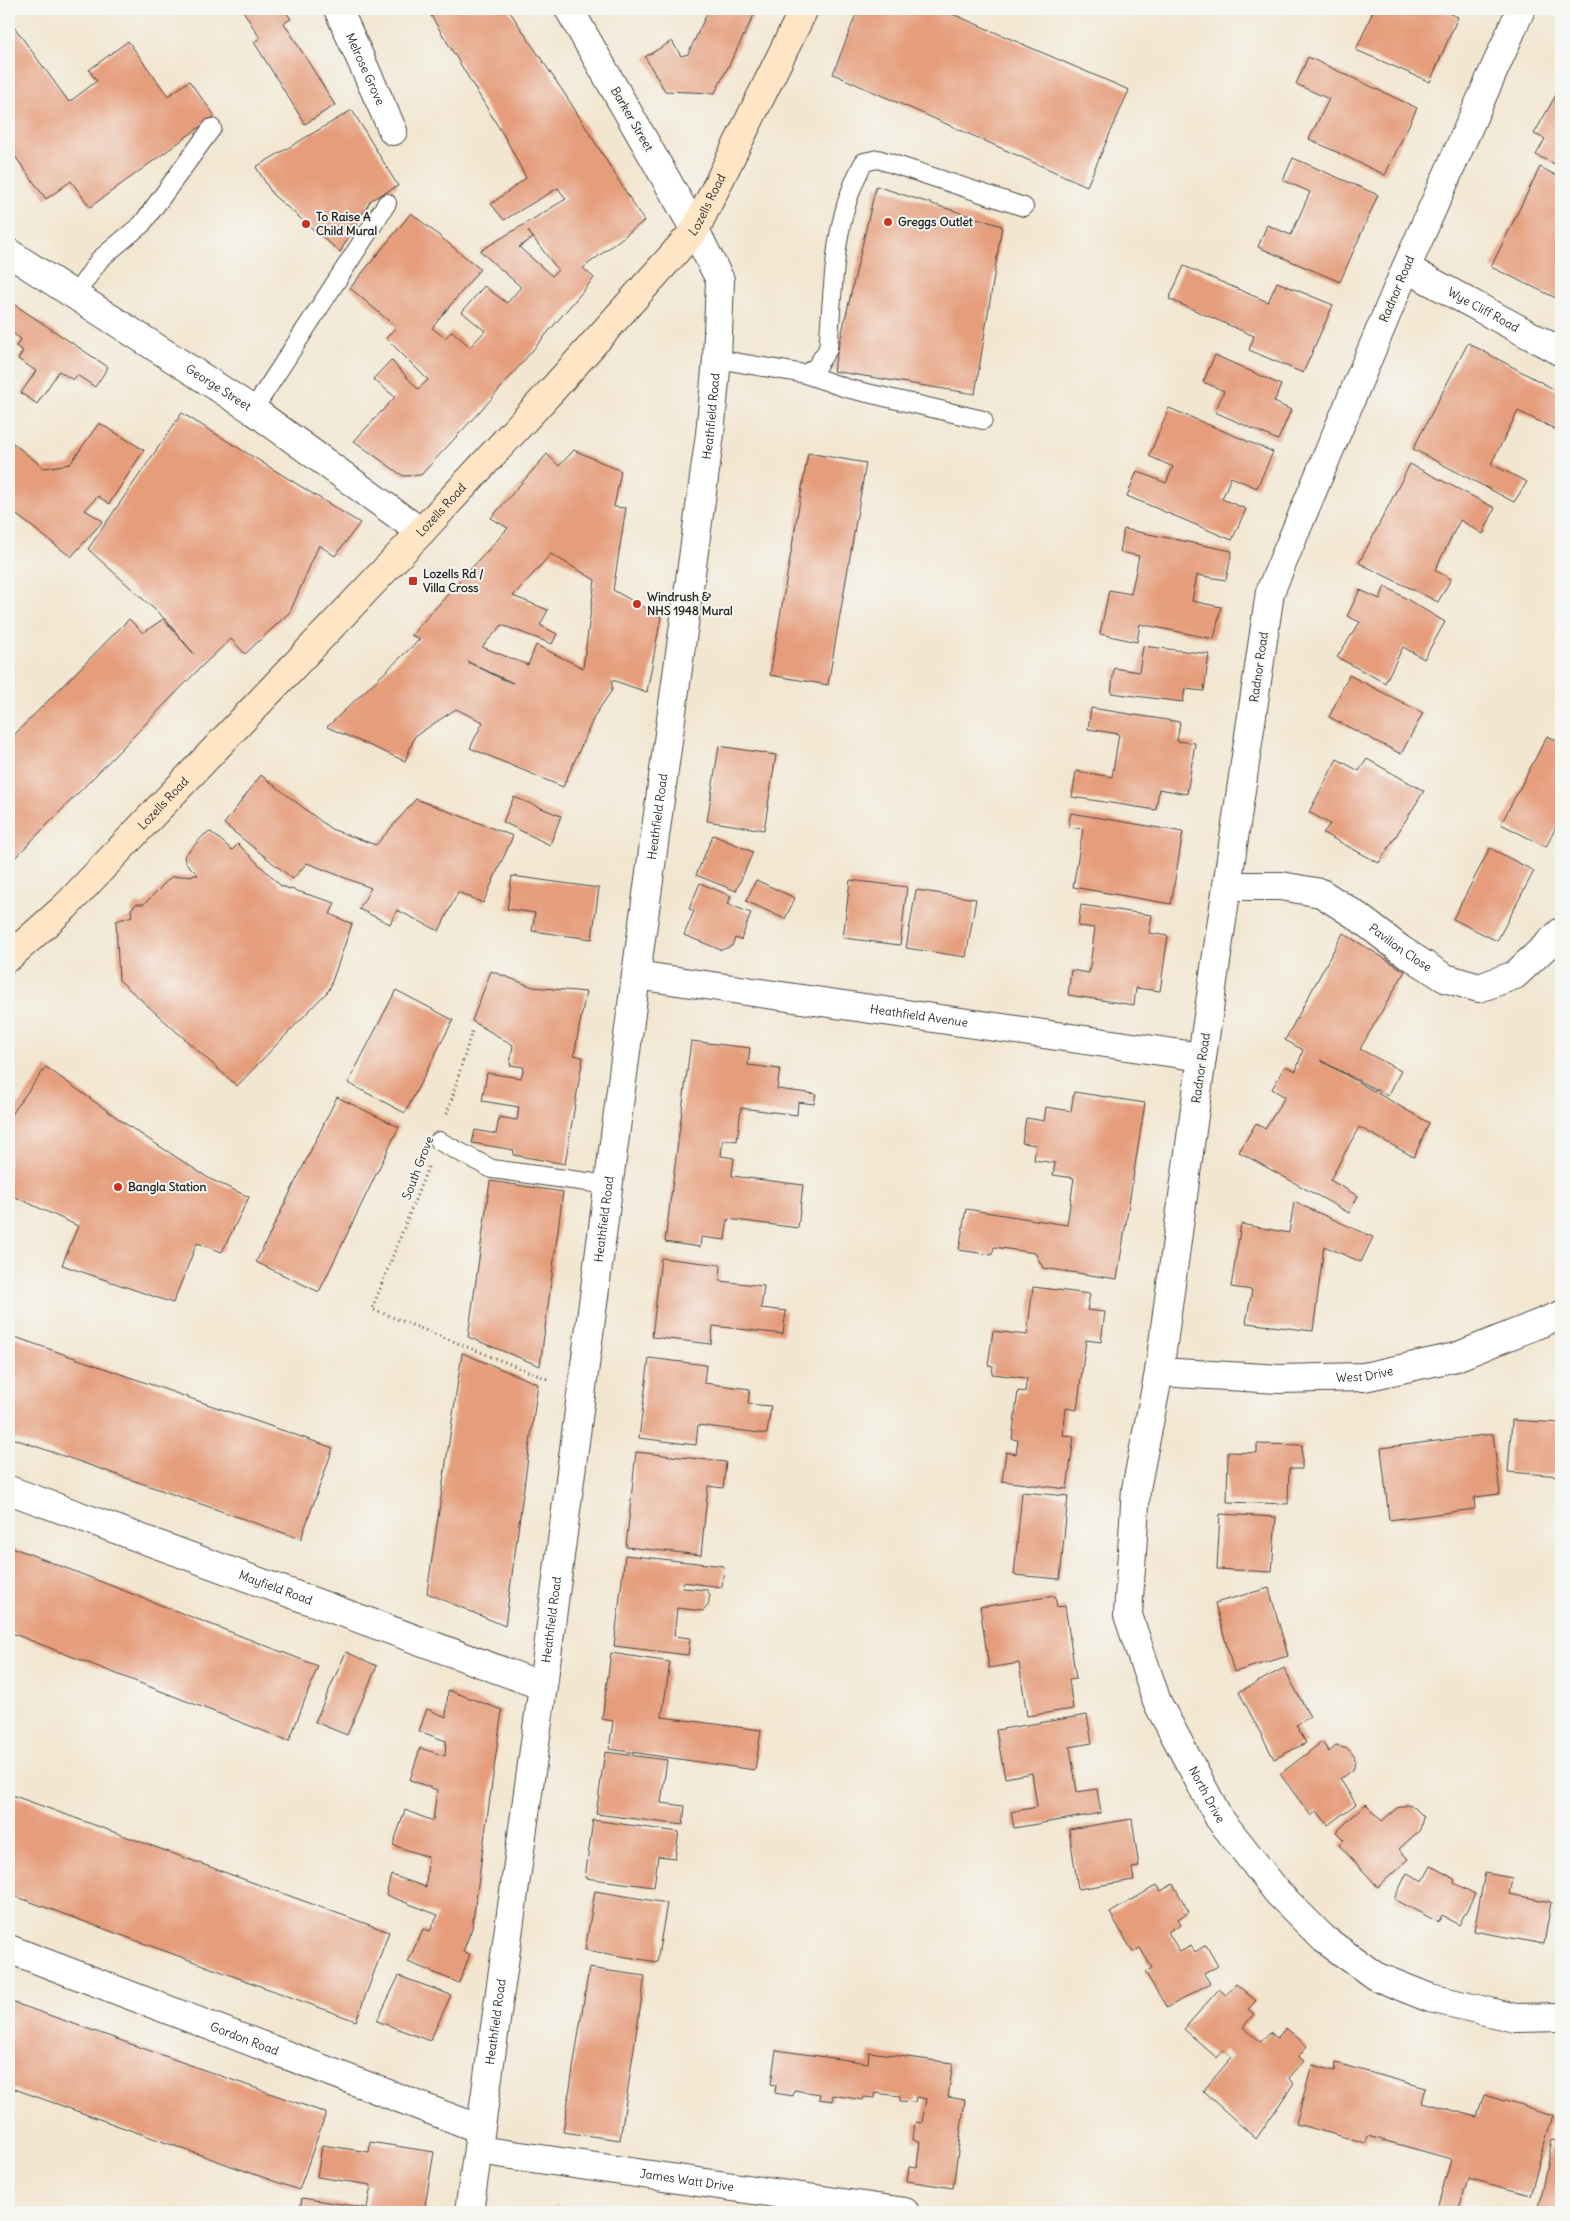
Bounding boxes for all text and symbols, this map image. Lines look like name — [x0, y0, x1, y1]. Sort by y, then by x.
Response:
street label: Melrose Grove — [343, 30, 388, 107]
street label: Barker Street — [608, 84, 657, 154]
street label: Lozells Road — [685, 171, 729, 239]
place label: To Raise A Child Mural — [316, 209, 377, 238]
place label: Greggs Outlet — [898, 214, 974, 230]
marker: Greggs Outlet — [882, 216, 894, 228]
marker: To Raise A Child Mural — [300, 218, 312, 230]
street label: Radnor Road — [1376, 253, 1417, 324]
street label: Wye Cliff Road — [1445, 284, 1522, 335]
street label: George Street — [183, 361, 254, 414]
street label: Heathfield Road — [699, 372, 723, 460]
street label: Lozells Road — [413, 480, 469, 539]
place label: Lozells Rd / Villa Cross — [423, 566, 484, 595]
marker: Lozells Rd / Villa Cross — [407, 575, 419, 587]
place label: Windrush & NHS 1948 Mural — [647, 589, 733, 618]
marker: Windrush & NHS 1948 Mural — [631, 598, 643, 610]
street label: Radnor Road — [1246, 631, 1271, 703]
street label: Heathfield Road — [644, 773, 670, 861]
street label: Lozells Road — [135, 774, 192, 832]
street label: Pavilion Close — [1366, 920, 1435, 975]
street label: Heathfield Avenue — [869, 1001, 969, 1030]
street label: Radnor Road — [1188, 1032, 1213, 1104]
street label: South Grove — [399, 1134, 436, 1202]
street label: Heathfield Road — [591, 1175, 617, 1263]
place label: Bangla Station — [128, 1179, 207, 1195]
marker: Bangla Station — [112, 1181, 124, 1193]
street label: West Drive — [1336, 1363, 1394, 1385]
street label: Mayfield Road — [237, 1567, 315, 1608]
street label: Heathfield Road — [538, 1576, 564, 1664]
street label: North Drive — [1186, 1764, 1228, 1826]
street label: Heathfield Road — [482, 1978, 509, 2066]
street label: Gordon Road — [208, 2019, 281, 2058]
street label: James Watt Drive — [639, 2166, 735, 2194]

